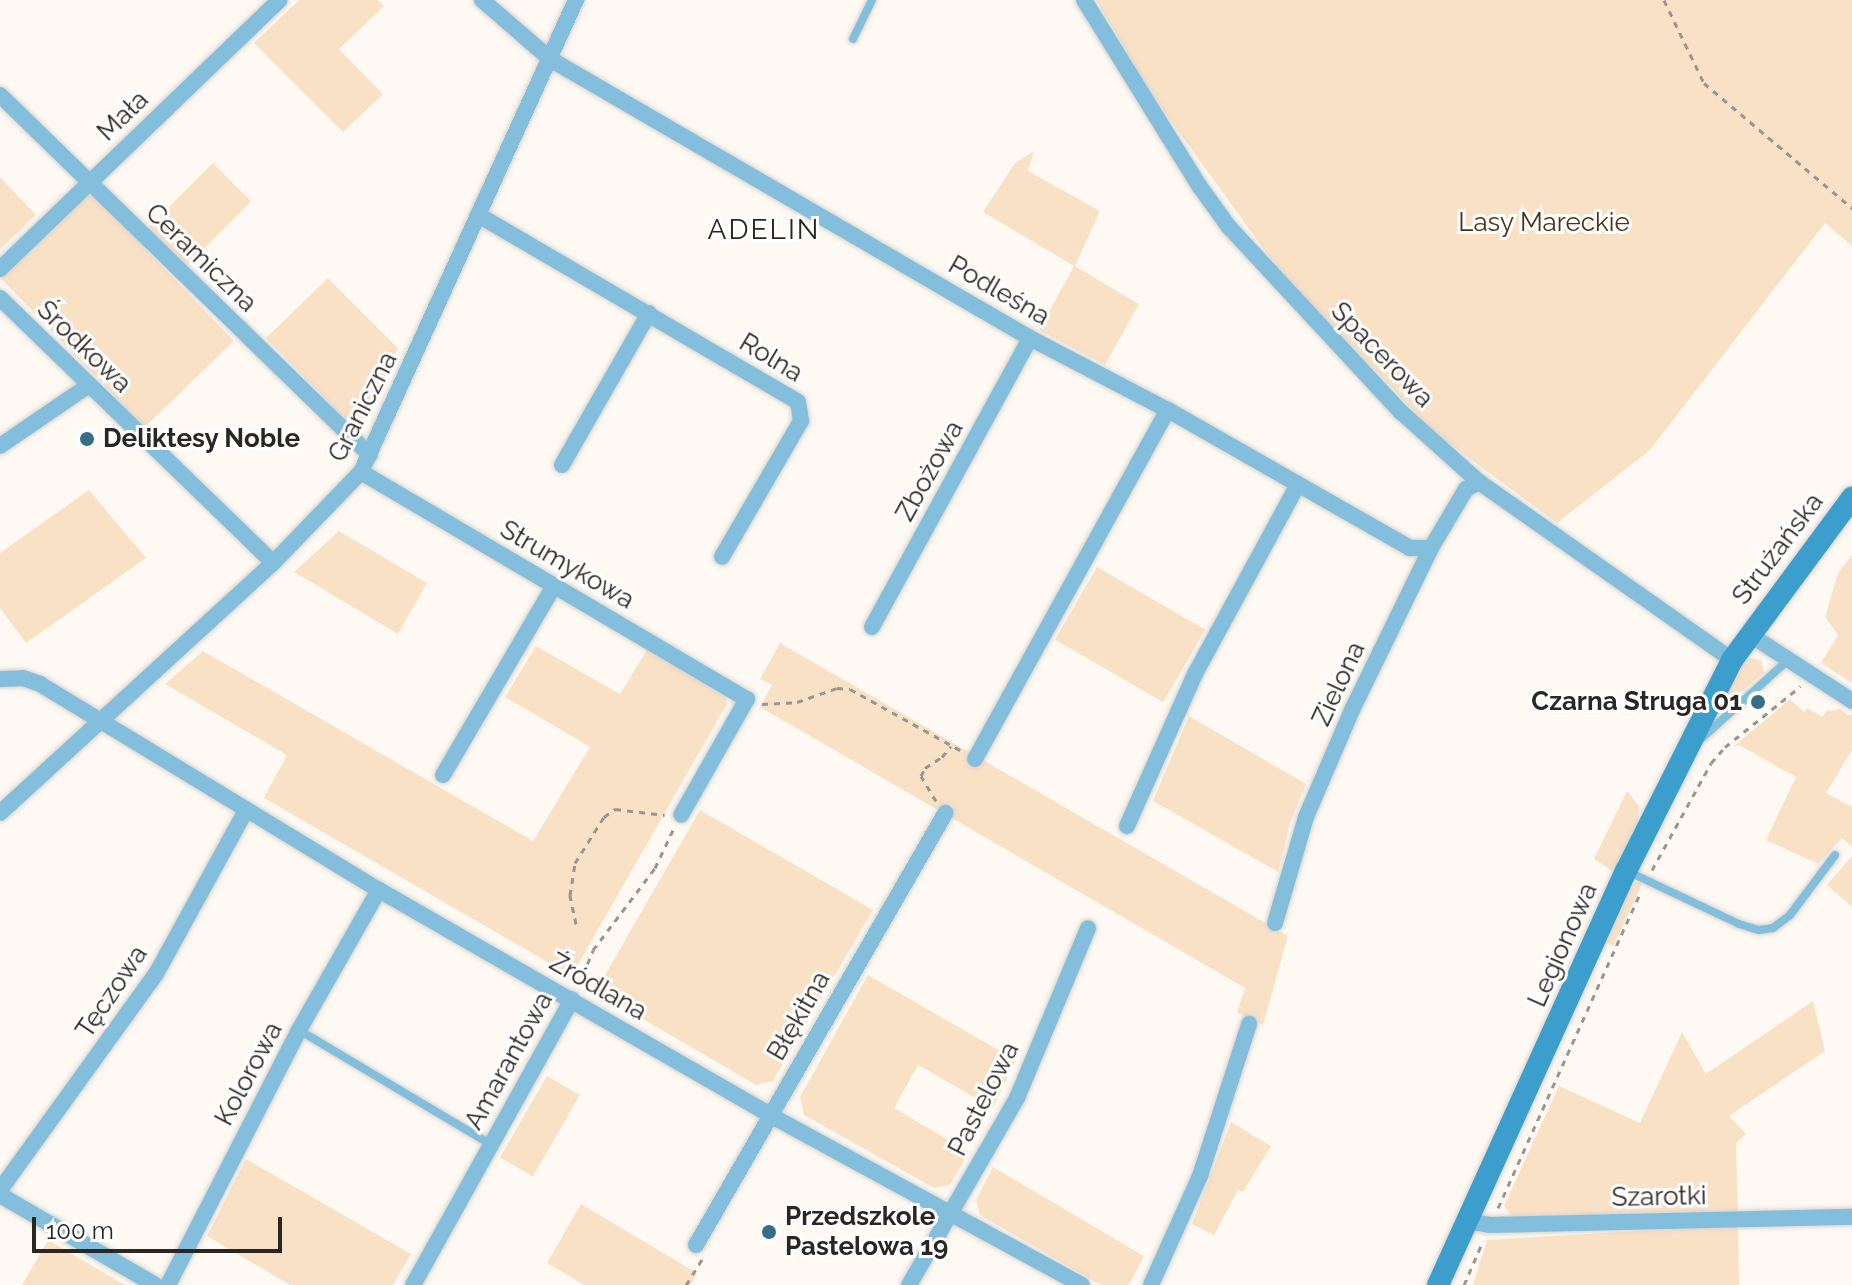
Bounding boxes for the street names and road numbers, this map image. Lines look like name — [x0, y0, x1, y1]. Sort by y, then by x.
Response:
street label: Mała — [91, 84, 155, 148]
street label: Ceramiczna — [139, 197, 263, 319]
street label: Podleśna — [943, 250, 1055, 332]
street label: Środkowa — [30, 294, 138, 400]
street label: Spacerowa — [1324, 296, 1440, 414]
street label: Rolna — [734, 327, 808, 389]
street label: Graniczna — [322, 347, 404, 467]
street label: Zbożowa — [890, 415, 970, 527]
street label: Strużańska — [1726, 487, 1830, 611]
street label: Strumykowa — [494, 514, 640, 616]
street label: Zielona — [1306, 637, 1372, 731]
street label: Legionowa — [1522, 878, 1604, 1012]
street label: Tęczowa — [70, 940, 154, 1044]
street label: Źródlana — [544, 947, 652, 1027]
street label: Błękitna — [761, 966, 837, 1066]
street label: Amarantowa — [458, 987, 560, 1135]
street label: Kolorowa — [209, 1017, 289, 1131]
street label: Pastelowa — [942, 1037, 1026, 1161]
street label: Szarotki — [1611, 1181, 1707, 1213]

